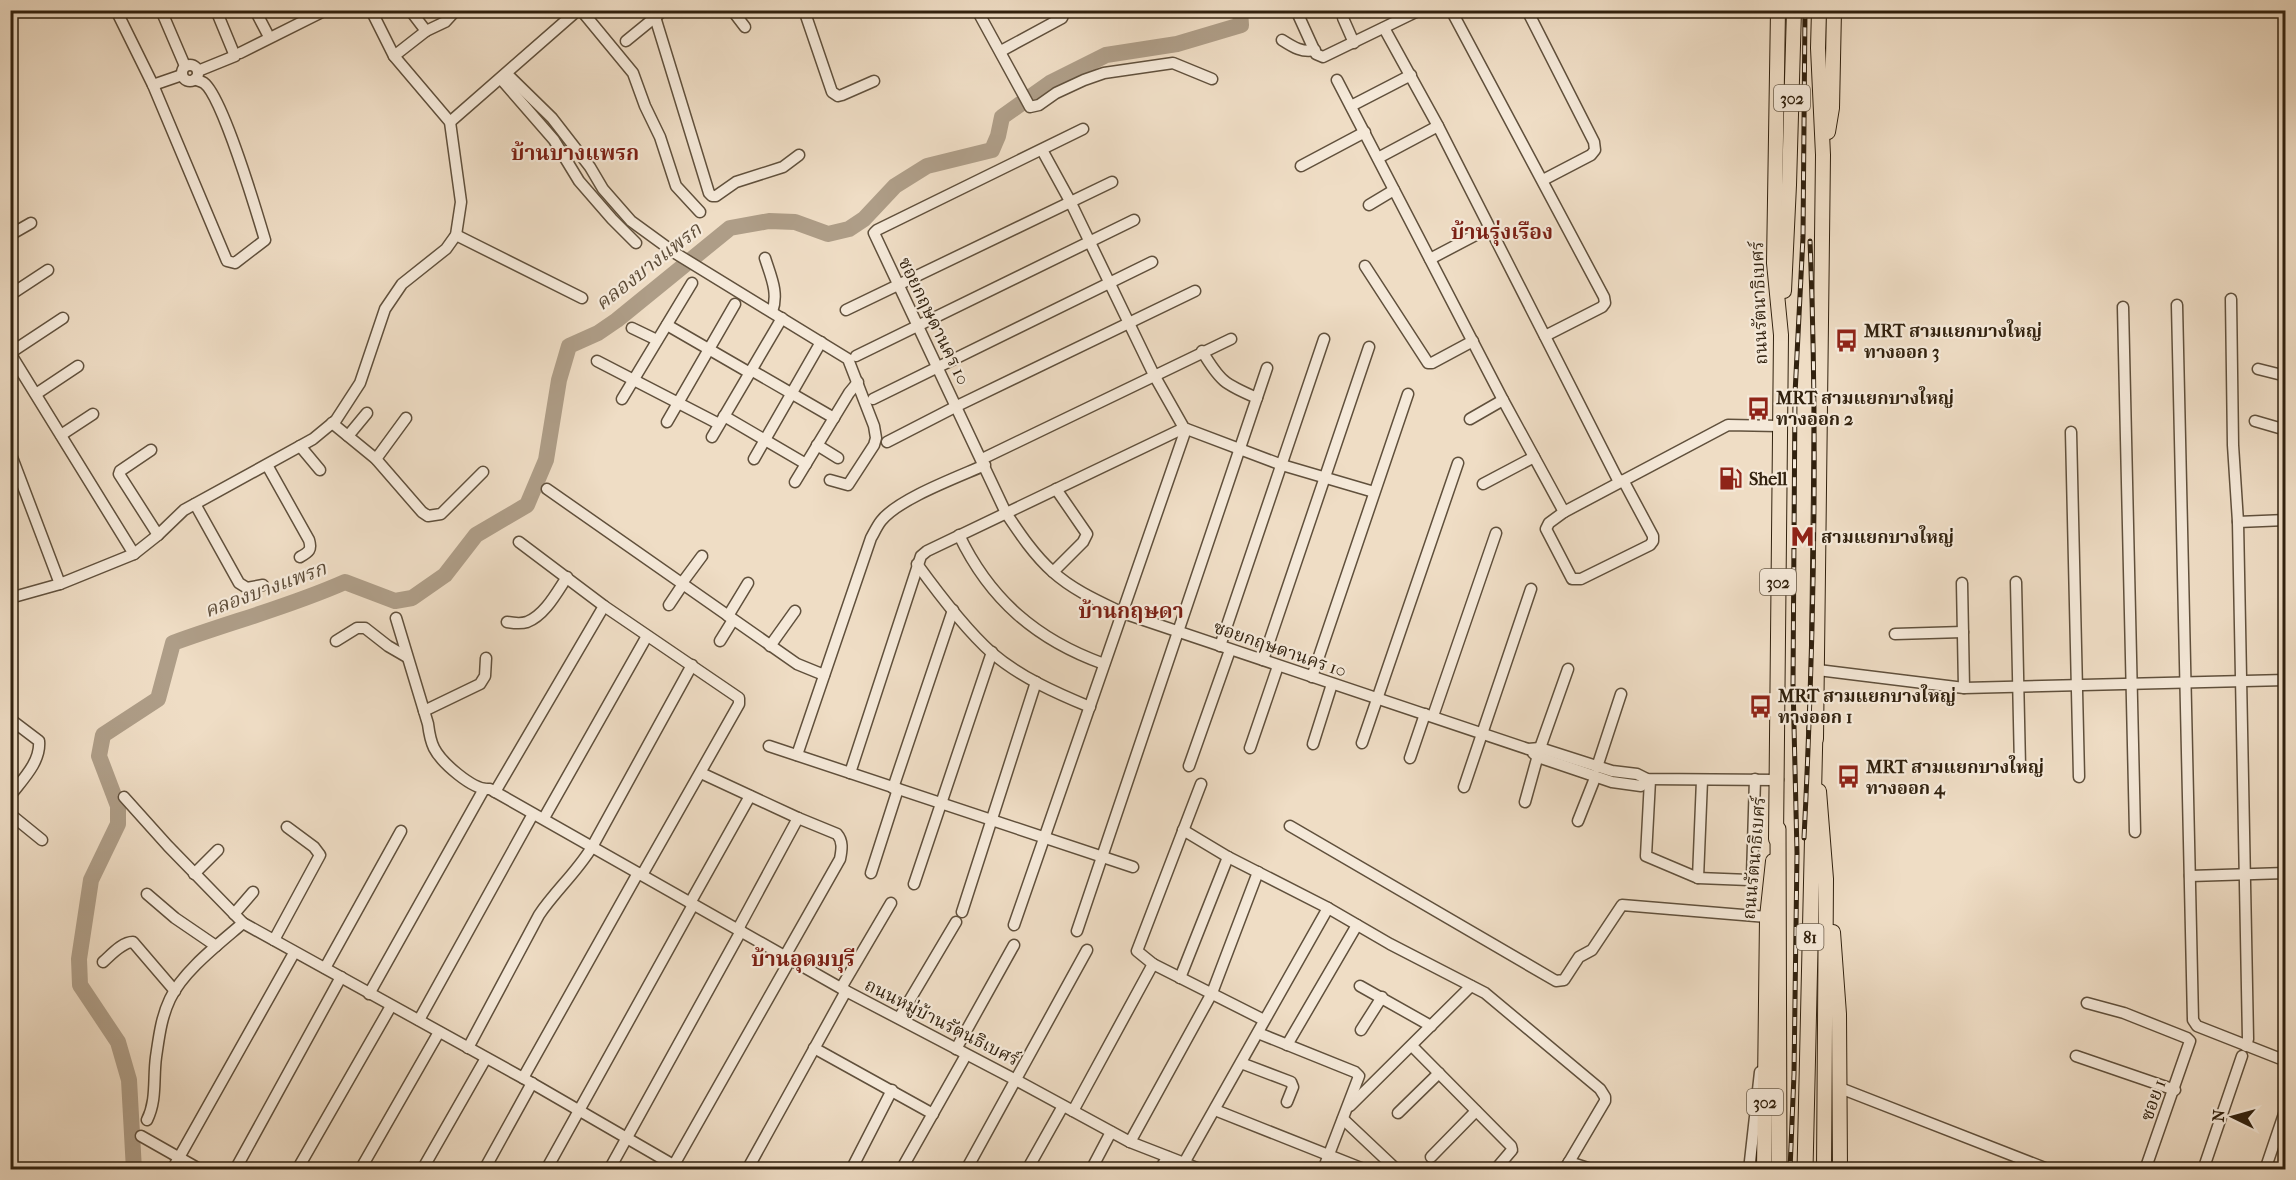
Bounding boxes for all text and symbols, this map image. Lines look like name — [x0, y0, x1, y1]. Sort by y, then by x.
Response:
road number: 302 — [1774, 85, 1810, 111]
district label: บ้านบางแพรก — [511, 141, 639, 165]
water label: คลองบางแพรก — [591, 217, 707, 315]
district label: บ้านรุ่งเรือง — [1451, 220, 1553, 246]
street label: ถนนรัตนาธิเบศร์ — [1746, 240, 1772, 365]
street label: ซอยกฤษดานคร 10 — [894, 254, 974, 388]
place label: MRT สามแยกบางใหญ่ ทางออก 3 — [1863, 319, 2042, 363]
bus stop icon: MRT สามแยกบางใหญ่ ทางออก 3 — [1833, 328, 1859, 354]
place label: MRT สามแยกบางใหญ่ ทางออก 2 — [1775, 386, 1954, 430]
bus stop icon: MRT สามแยกบางใหญ่ ทางออก 2 — [1745, 395, 1771, 421]
fuel station icon: Shell — [1718, 466, 1744, 492]
place label: Shell — [1749, 469, 1788, 490]
metro station icon: สามแยกบางใหญ่ — [1790, 524, 1816, 550]
place label: สามแยกบางใหญ่ — [1821, 525, 1954, 548]
water label: คลองบางแพรก — [201, 556, 330, 622]
road number: 302 — [1760, 569, 1796, 595]
district label: บ้านกฤษดา — [1078, 599, 1184, 623]
street label: ซอยกฤษดานคร 10 — [1211, 617, 1349, 682]
place label: MRT สามแยกบางใหญ่ ทางออก 1 — [1777, 684, 1956, 728]
bus stop icon: MRT สามแยกบางใหญ่ ทางออก 1 — [1747, 693, 1773, 719]
place label: MRT สามแยกบางใหญ่ ทางออก 4 — [1865, 755, 2044, 799]
bus stop icon: MRT สามแยกบางใหญ่ ทางออก 4 — [1835, 764, 1861, 790]
street label: ถนนรัตนาธิเบศร์ — [1738, 795, 1770, 921]
road number: 81 — [1796, 924, 1824, 950]
district label: บ้านอุดมบุรี — [751, 947, 855, 973]
street label: ถนนหมู่บ้านรัตนธิเบศร์ — [861, 973, 1024, 1071]
street label: ซอย 1 — [2136, 1077, 2171, 1124]
north arrow — [2203, 1087, 2263, 1147]
road number: 302 — [1747, 1089, 1783, 1115]
text: N — [2209, 1108, 2229, 1123]

